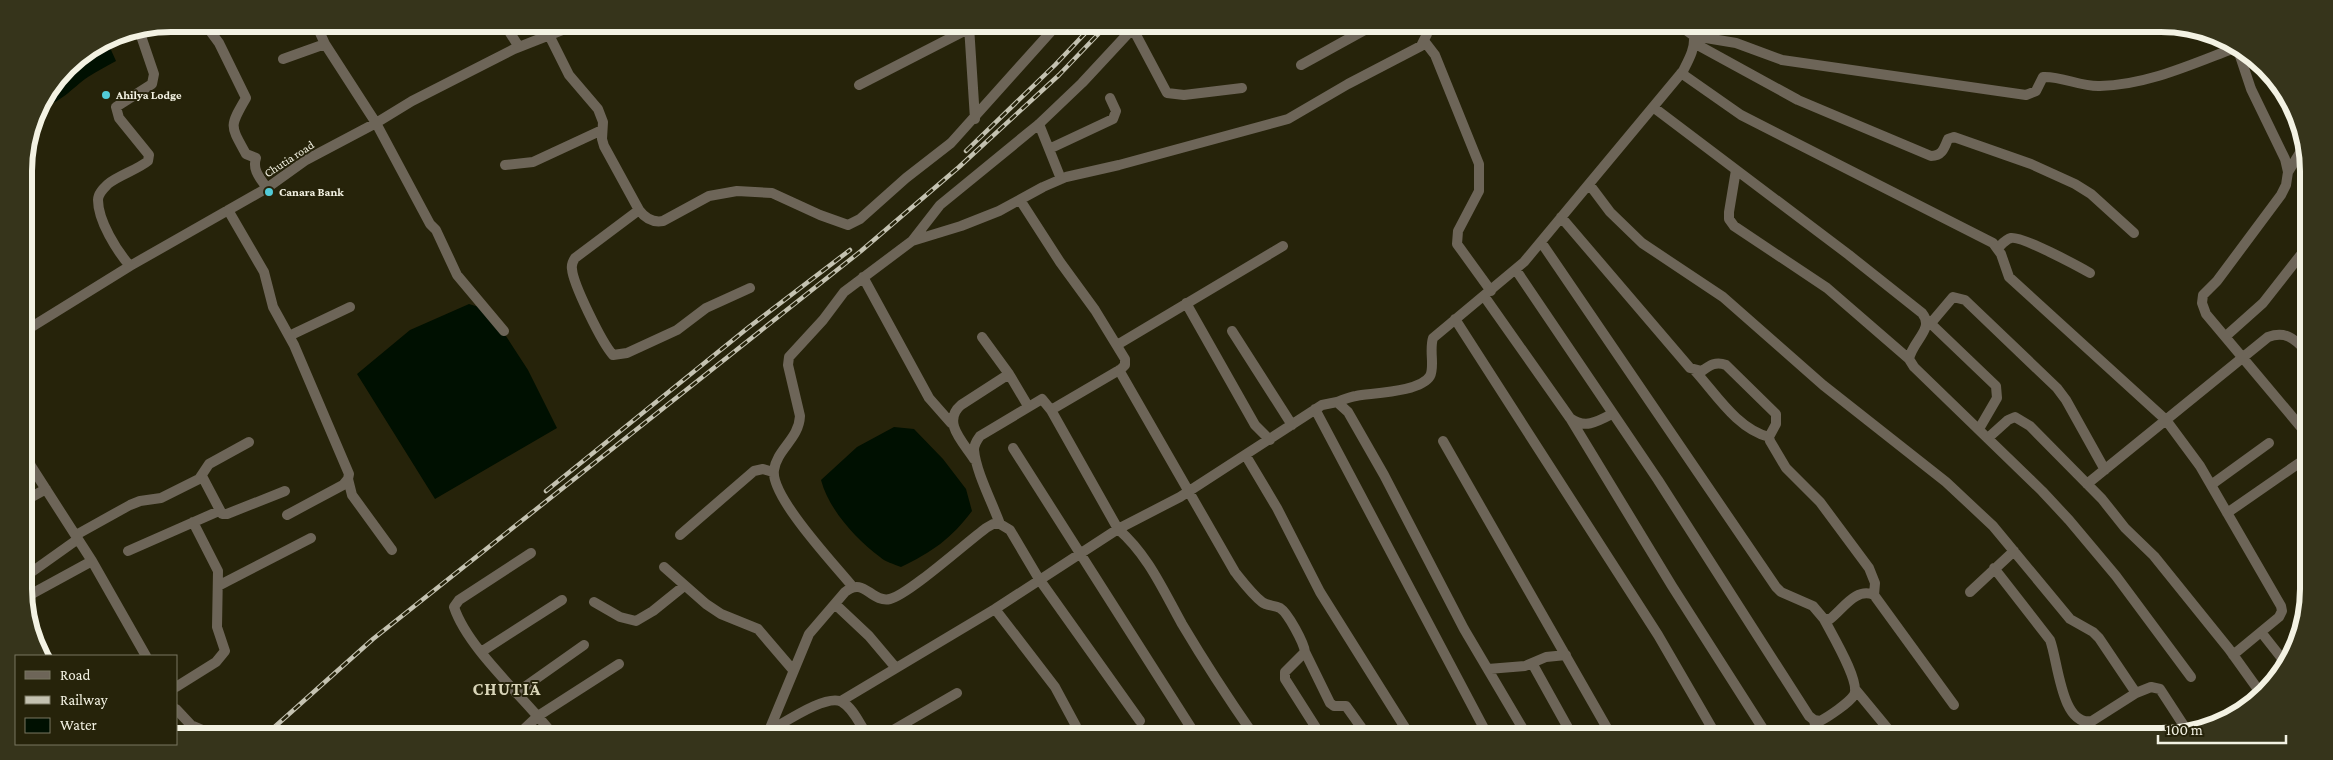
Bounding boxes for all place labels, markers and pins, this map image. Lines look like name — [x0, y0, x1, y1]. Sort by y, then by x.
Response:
place label: Ahilya Lodge — [115, 88, 182, 102]
marker: Ahilya Lodge — [100, 89, 112, 101]
place label: Canara Bank — [279, 185, 344, 199]
marker: Canara Bank — [263, 186, 275, 198]

